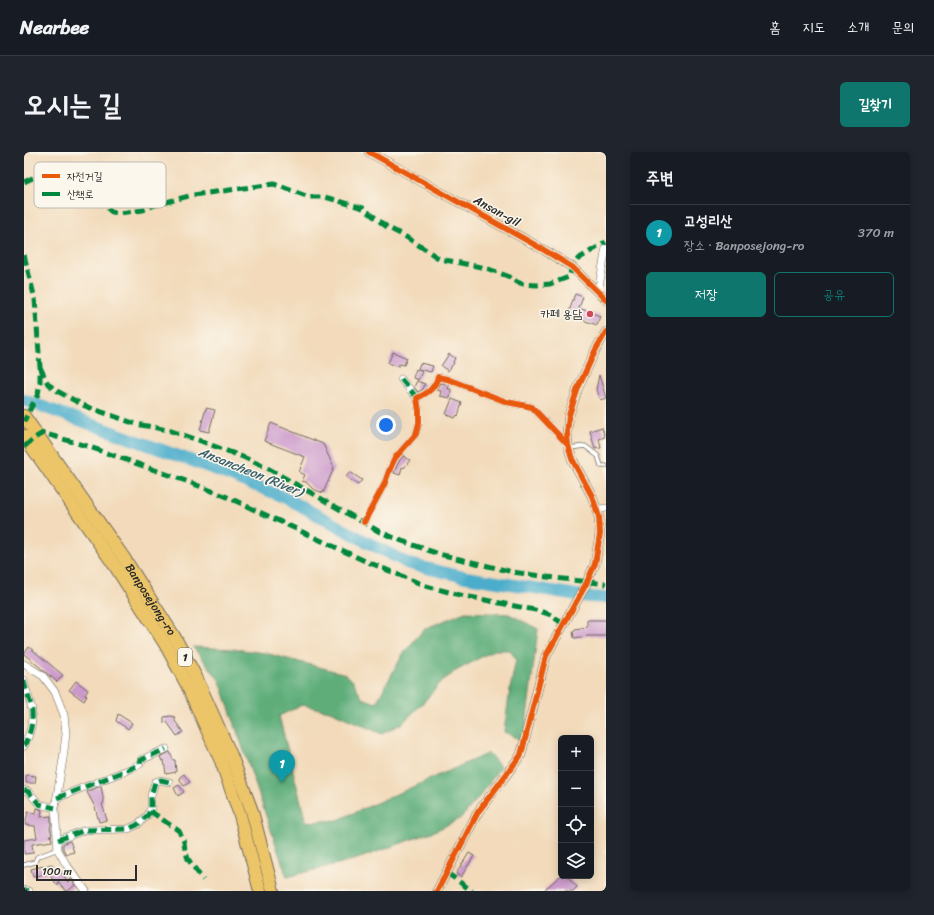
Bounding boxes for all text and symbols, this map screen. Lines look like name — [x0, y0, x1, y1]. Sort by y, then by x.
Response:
text: Nearbee — [20, 11, 89, 44]
text: 홈 — [769, 15, 780, 40]
text: 지도 — [802, 15, 825, 40]
text: 소개 — [847, 15, 869, 40]
text: 문의 — [891, 15, 914, 40]
text: 오시는 길 — [24, 80, 121, 129]
button: 길찾기 — [840, 82, 910, 127]
legend — [34, 162, 166, 208]
text: 주변 — [646, 163, 673, 193]
text: 자전거길 — [67, 167, 103, 186]
text: 산책로 — [67, 185, 94, 204]
street label: Ansan-gil — [469, 189, 525, 233]
text: 고성리산 — [684, 208, 732, 234]
text: 1 — [656, 221, 662, 244]
text: 370 m — [858, 221, 894, 244]
text: 장소 · Banposejong-ro — [684, 234, 804, 257]
button: 저장 — [646, 272, 766, 317]
button: 공유 — [774, 272, 894, 317]
place label: 카페 용담 — [540, 303, 582, 325]
marker: 카페 용담 — [585, 309, 595, 319]
your location — [376, 415, 396, 435]
water label: Ansancheon (River) — [194, 440, 309, 504]
street label: Banposejong-ro — [119, 559, 182, 640]
road number: 1 — [178, 648, 192, 666]
map controls — [558, 735, 594, 879]
button: + — [558, 735, 594, 771]
pin: 1 — [269, 750, 295, 783]
button: − — [558, 771, 594, 807]
button: locate — [558, 807, 594, 843]
button: layers — [558, 843, 594, 879]
text: 100 m — [42, 862, 72, 881]
scale bar — [36, 863, 137, 882]

